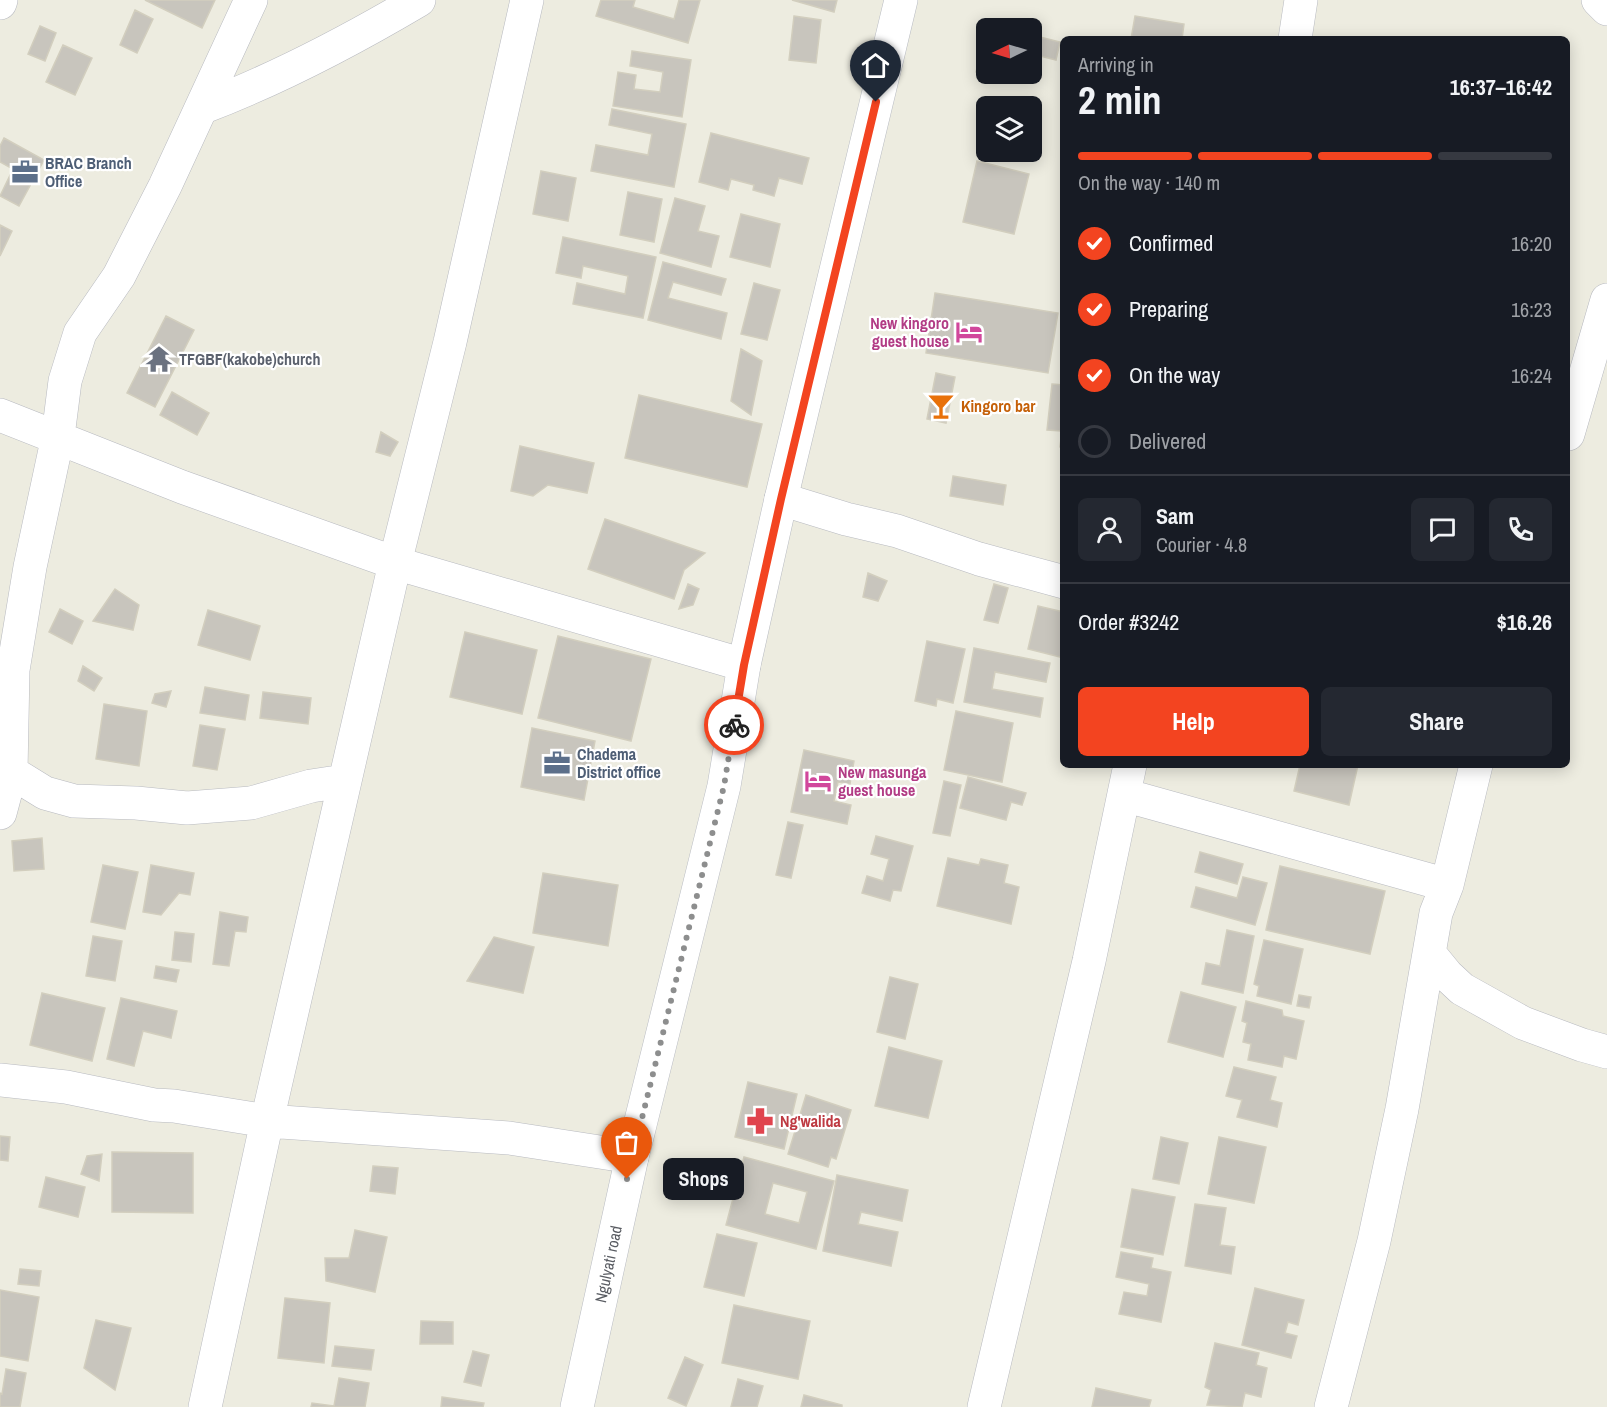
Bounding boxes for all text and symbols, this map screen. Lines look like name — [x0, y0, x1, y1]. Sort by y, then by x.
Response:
north arrow — [976, 18, 1042, 84]
map controls — [976, 18, 1042, 162]
pin — [850, 40, 901, 102]
icon: home — [859, 49, 892, 82]
text: Arriving in — [1078, 51, 1154, 78]
text: 16:37–16:42 — [1450, 72, 1552, 102]
text: 2 min — [1078, 74, 1162, 126]
button: layers — [976, 96, 1042, 162]
place label: BRAC Branch Office — [45, 152, 132, 192]
office icon: BRAC Branch Office — [10, 157, 40, 187]
text: On the way · 140 m — [1078, 169, 1220, 196]
icon: check — [1078, 227, 1111, 260]
text: Confirmed — [1129, 228, 1213, 258]
text: 16:20 — [1511, 230, 1552, 257]
icon: check — [1078, 293, 1111, 326]
text: Preparing — [1129, 294, 1208, 324]
text: 16:23 — [1511, 296, 1552, 323]
place label: New kingoro guest house — [870, 312, 949, 352]
hotel icon: New kingoro guest house — [954, 317, 984, 347]
temple icon: TFGBF(kakobe)church — [144, 344, 174, 374]
place label: TFGBF(kakobe)church — [179, 348, 320, 370]
icon: check — [1078, 359, 1111, 392]
text: On the way — [1129, 360, 1220, 390]
text: 16:24 — [1511, 362, 1552, 389]
bar icon: Kingoro bar — [926, 391, 956, 421]
place label: Kingoro bar — [961, 395, 1036, 417]
text: Delivered — [1129, 426, 1206, 456]
button: person — [1078, 498, 1141, 561]
button: chat — [1411, 498, 1474, 561]
button: phone — [1489, 498, 1552, 561]
text: Sam — [1156, 501, 1194, 531]
text: Courier · 4.8 — [1156, 531, 1247, 558]
text: Order #3242 — [1078, 607, 1179, 637]
text: $16.26 — [1497, 607, 1552, 637]
button: Help — [1078, 687, 1309, 756]
button: Share — [1321, 687, 1552, 756]
courier — [704, 695, 764, 755]
icon: bike — [718, 709, 751, 742]
place label: Chadema District office — [577, 743, 661, 783]
office icon: Chadema District office — [542, 748, 572, 778]
place label: New masunga guest house — [838, 761, 927, 801]
hotel icon: New masunga guest house — [803, 766, 833, 796]
pharmacy icon: Ng'walida — [745, 1106, 775, 1136]
place label: Ng'walida — [780, 1110, 841, 1132]
pin — [601, 1117, 652, 1179]
icon: bag — [610, 1126, 643, 1159]
callout: Shops — [663, 1158, 744, 1200]
text: Shops — [678, 1165, 729, 1192]
street label: Ngulyati road — [589, 1224, 627, 1304]

